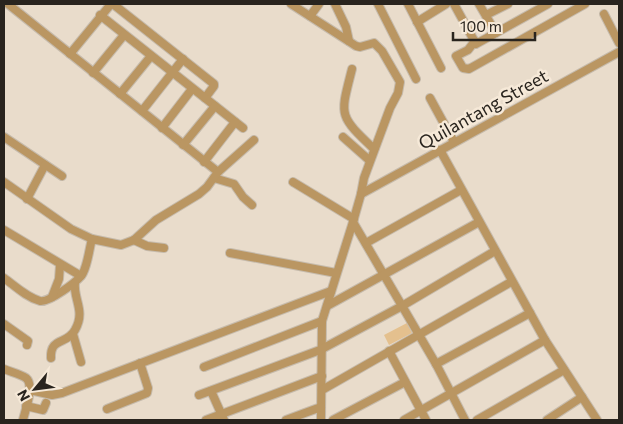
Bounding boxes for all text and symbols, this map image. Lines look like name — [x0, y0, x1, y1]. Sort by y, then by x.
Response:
scale bar — [453, 10, 536, 42]
text: 100 m — [460, 17, 502, 35]
street label: Quilantang Street — [414, 64, 552, 154]
north arrow — [10, 364, 60, 414]
text: N — [13, 387, 33, 404]

